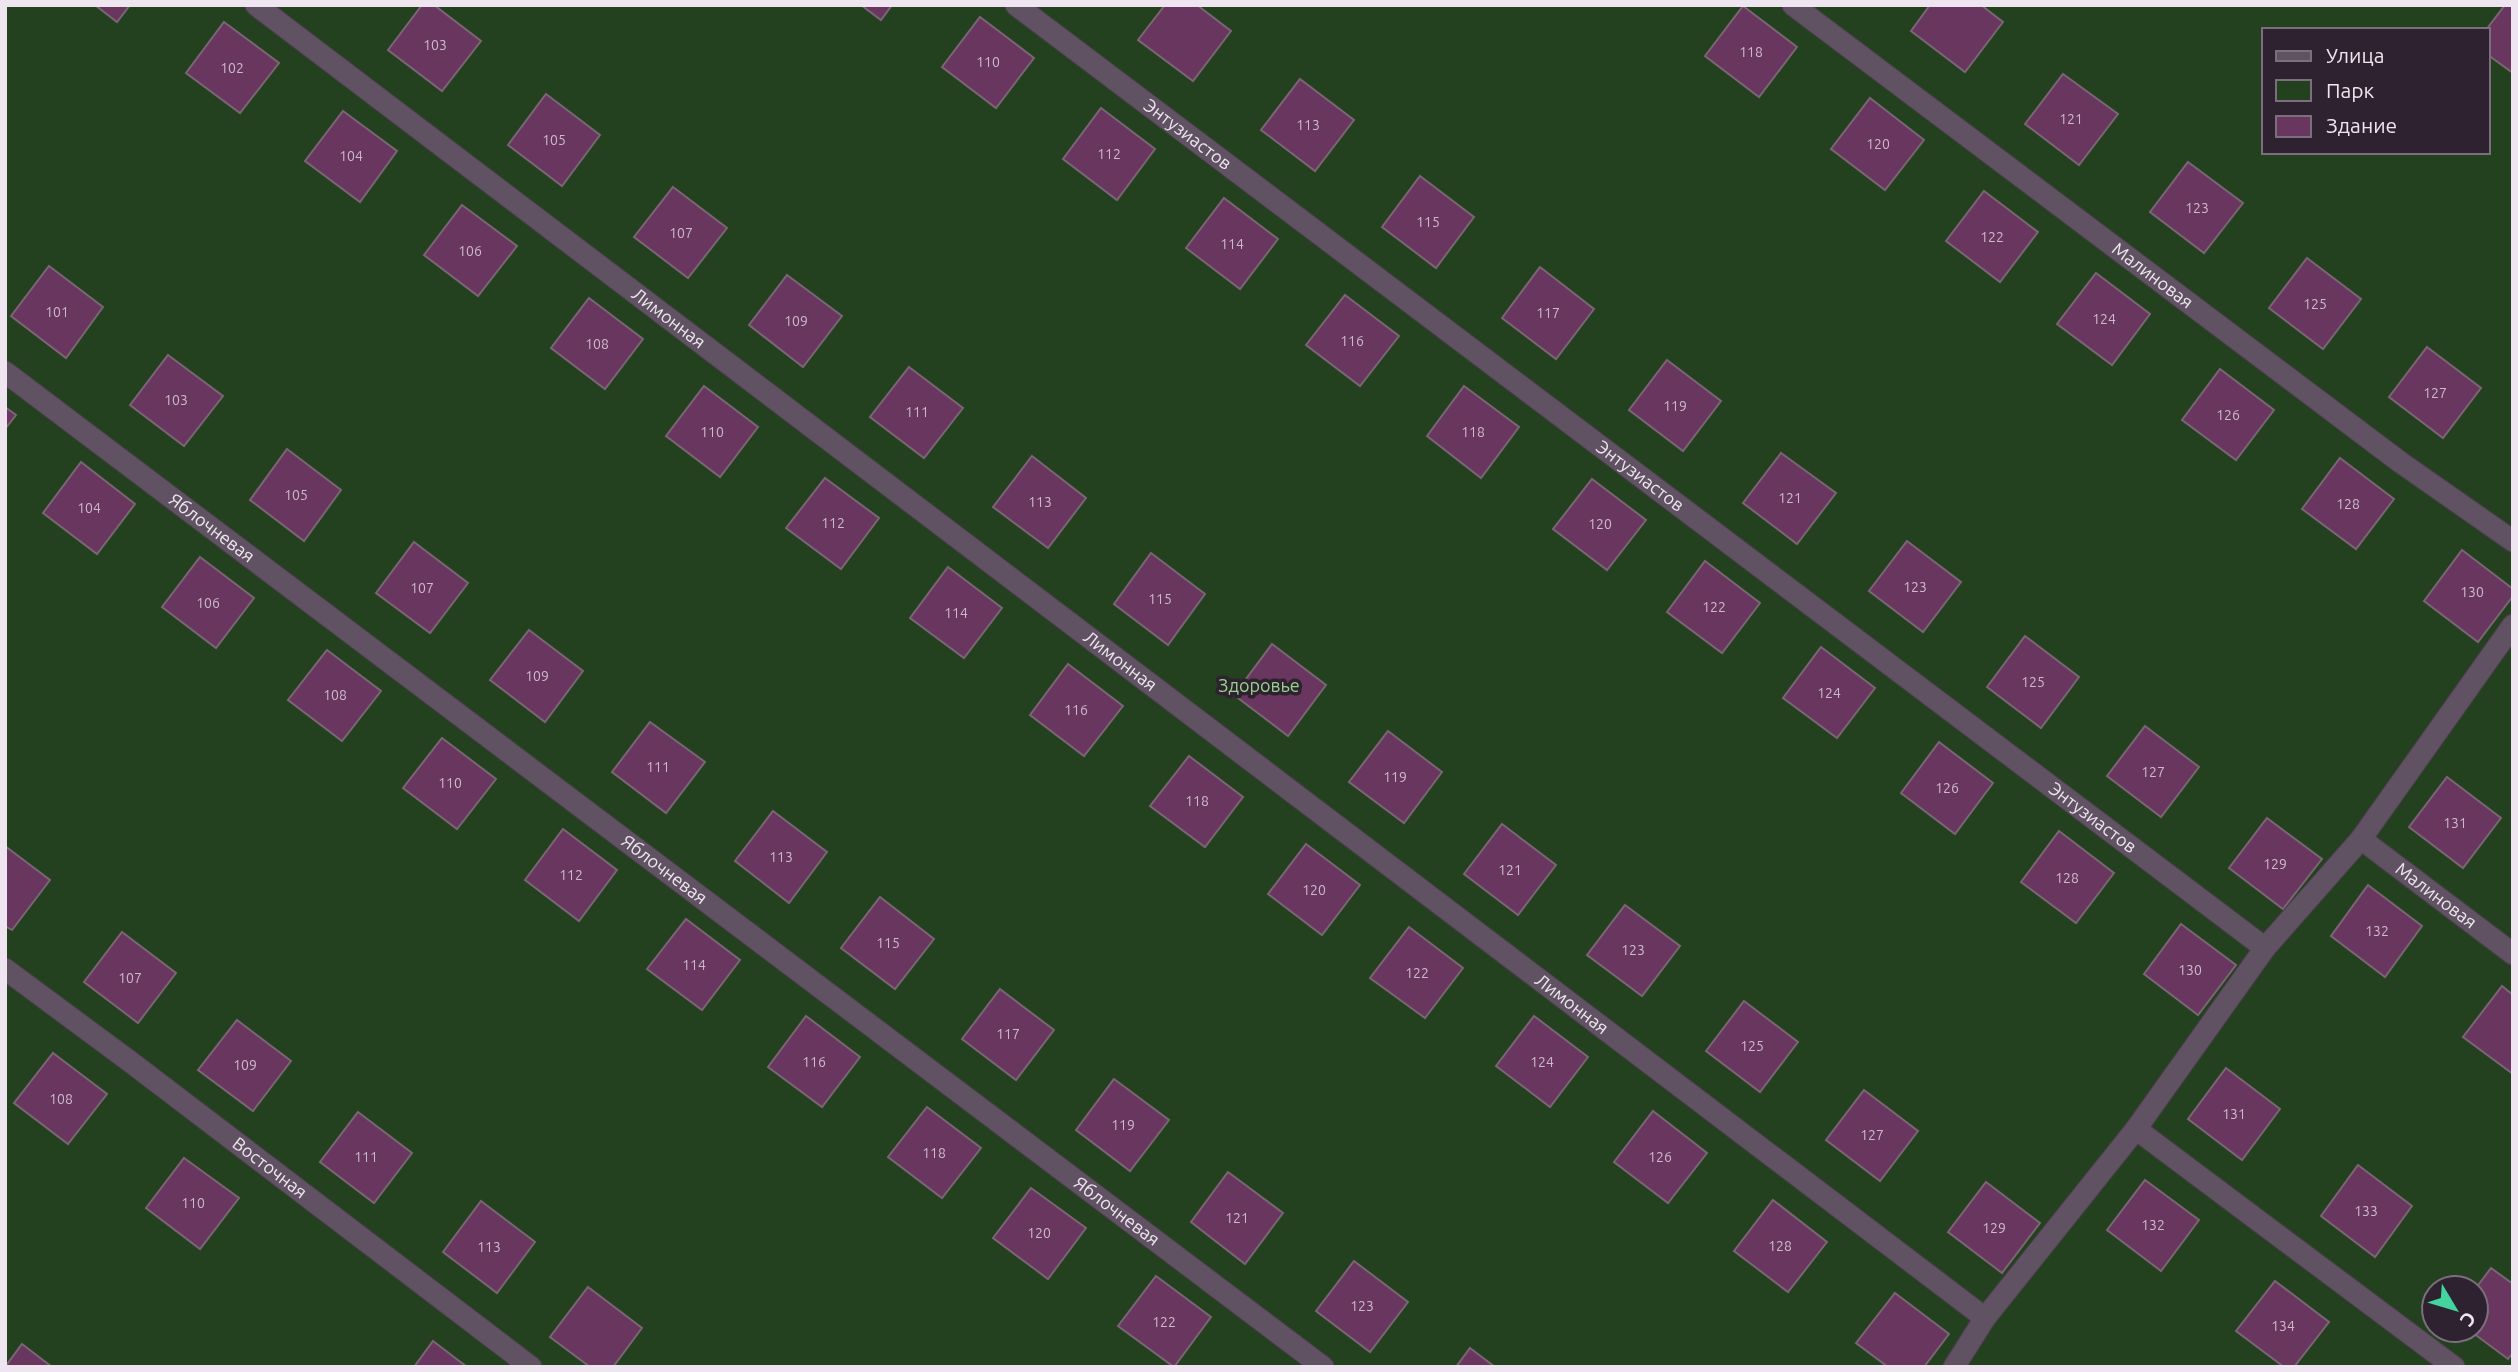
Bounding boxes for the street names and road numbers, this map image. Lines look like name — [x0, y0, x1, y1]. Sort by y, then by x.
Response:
street label: Энтузиастов — [1141, 94, 1236, 173]
street label: Малиновая — [2109, 238, 2197, 312]
street label: Лимонная — [629, 283, 710, 352]
street label: Энтузиастов — [1593, 436, 1688, 515]
street label: Яблочневая — [166, 489, 259, 566]
street label: Лимонная — [1080, 626, 1161, 695]
street label: Энтузиастов — [2046, 778, 2141, 856]
street label: Яблочневая — [618, 830, 711, 907]
street label: Малиновая — [2392, 858, 2481, 932]
street label: Лимонная — [1532, 969, 1613, 1037]
street label: Восточная — [229, 1132, 311, 1202]
street label: Яблочневая — [1071, 1172, 1164, 1249]

